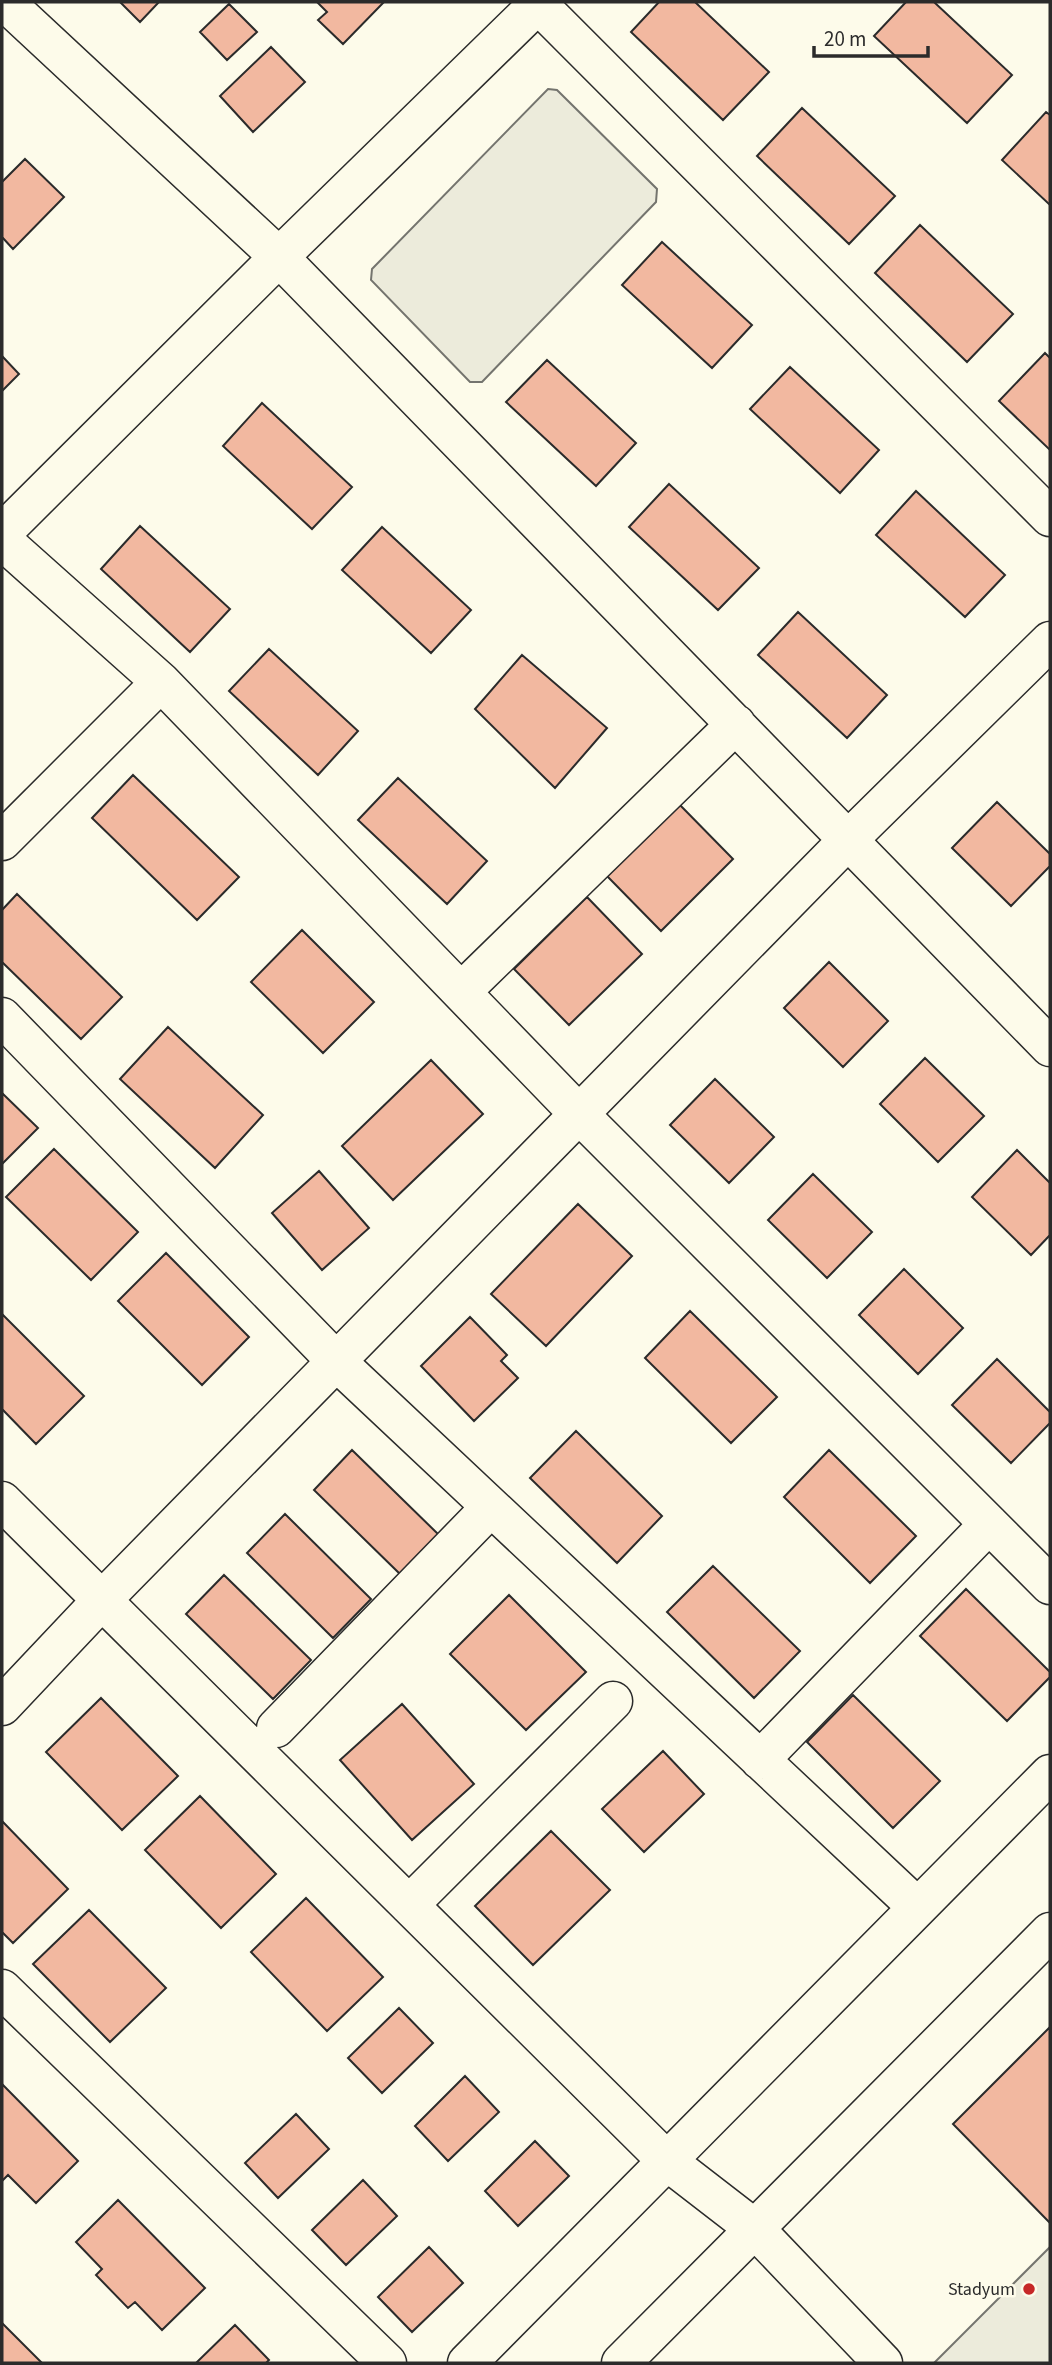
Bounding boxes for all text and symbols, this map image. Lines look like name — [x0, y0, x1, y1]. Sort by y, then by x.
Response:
scale bar — [814, 14, 928, 58]
text: 20 m — [824, 24, 866, 54]
place label: Stadyum — [948, 2277, 1015, 2302]
marker: Stadyum — [1021, 2281, 1037, 2297]

